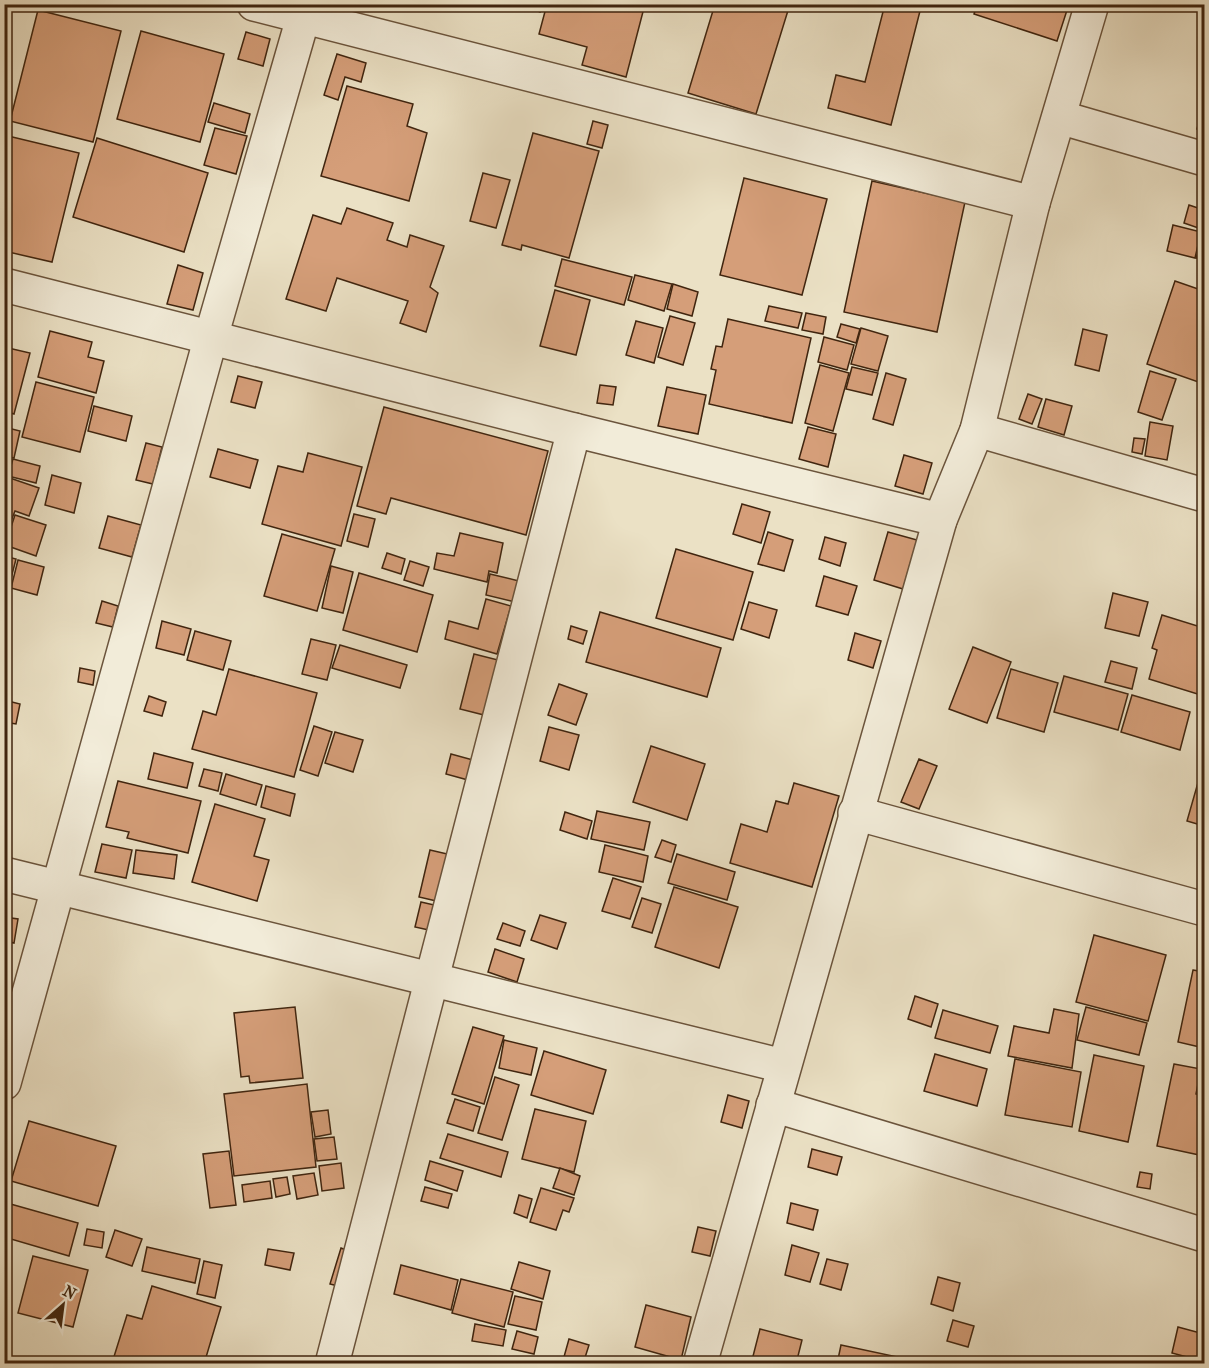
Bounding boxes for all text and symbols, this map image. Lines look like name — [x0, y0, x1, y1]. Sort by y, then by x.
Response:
north arrow — [33, 1275, 93, 1335]
text: N — [60, 1281, 80, 1304]

